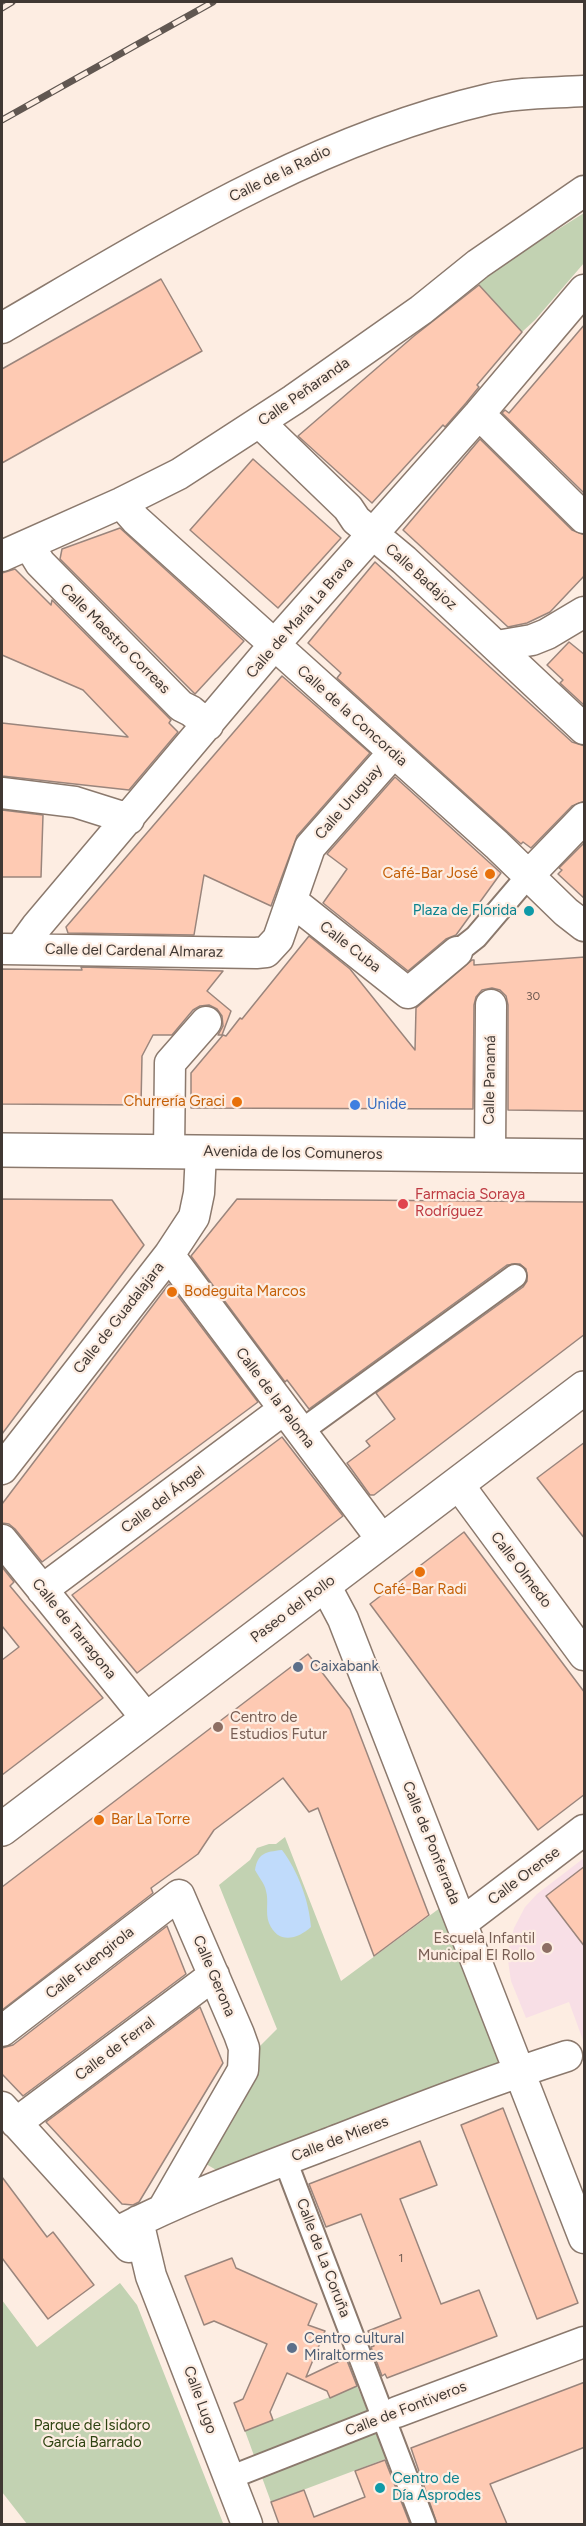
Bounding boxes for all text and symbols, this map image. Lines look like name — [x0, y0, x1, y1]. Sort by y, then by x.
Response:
street label: Calle de la Radio — [226, 142, 334, 206]
street label: Calle Peñaranda — [255, 354, 353, 430]
street label: Calle Badajoz — [381, 540, 461, 614]
street label: Calle de María La Brava — [243, 554, 357, 682]
street label: Calle Maestro Correas — [56, 580, 174, 698]
street label: Calle de la Concordia — [293, 662, 411, 770]
street label: Calle Uruguay — [312, 761, 386, 843]
place label: Café-Bar José — [382, 865, 478, 883]
marker: Café-Bar José — [483, 867, 497, 881]
place label: Plaza de Florida — [413, 902, 517, 920]
marker: Plaza de Florida — [522, 904, 536, 918]
street label: Calle Cuba — [316, 918, 384, 976]
street label: Calle del Cardenal Almaraz — [45, 940, 223, 962]
house number: 30 — [526, 989, 540, 1003]
street label: Calle Panamá — [480, 1035, 500, 1125]
place label: Churrería Graci — [123, 1093, 225, 1111]
marker: Churrería Graci — [230, 1095, 244, 1109]
place label: Unide — [367, 1096, 406, 1114]
marker: Unide — [348, 1098, 362, 1112]
street label: Avenida de los Comuneros — [203, 1142, 383, 1164]
place label: Farmacia Soraya Rodríguez — [415, 1186, 525, 1221]
marker: Farmacia Soraya Rodríguez — [396, 1197, 410, 1211]
street label: Calle de Guadalajara — [70, 1259, 168, 1377]
place label: Bodeguita Marcos — [184, 1283, 306, 1301]
marker: Bodeguita Marcos — [165, 1285, 179, 1299]
street label: Calle de la Paloma — [231, 1344, 319, 1452]
street label: Calle del Ángel — [118, 1463, 208, 1537]
street label: Calle Olmedo — [487, 1529, 555, 1611]
marker: Café-Bar Radi — [413, 1565, 427, 1579]
street label: Paseo del Rollo — [247, 1571, 339, 1647]
street label: Calle de Tarragona — [28, 1575, 120, 1683]
place label: Café-Bar Radi — [373, 1581, 467, 1599]
place label: Caixabank — [310, 1658, 379, 1676]
marker: Caixabank — [291, 1660, 305, 1674]
place label: Centro de Estudios Futur — [230, 1709, 327, 1744]
marker: Centro de Estudios Futur — [211, 1720, 225, 1734]
street label: Calle de Ponferrada — [398, 1779, 464, 1907]
place label: Bar La Torre — [111, 1811, 190, 1829]
marker: Bar La Torre — [92, 1813, 106, 1827]
street label: Calle Orense — [484, 1843, 564, 1909]
street label: Calle Fuengirola — [42, 1923, 138, 2003]
place label: Escuela Infantil Municipal El Rollo — [418, 1930, 535, 1965]
street label: Calle Gerona — [189, 1933, 239, 2019]
marker: Escuela Infantil Municipal El Rollo — [540, 1941, 554, 1955]
street label: Calle de Ferral — [72, 2013, 158, 2085]
street label: Calle de Mieres — [289, 2112, 391, 2166]
street label: Calle de La Coruña — [292, 2196, 354, 2320]
house number: 1 — [399, 2251, 403, 2265]
place label: Centro cultural Miraltormes — [304, 2330, 404, 2365]
marker: Centro cultural Miraltormes — [285, 2341, 299, 2355]
street label: Calle Lugo — [179, 2364, 221, 2436]
street label: Calle de Fontiveros — [343, 2378, 469, 2440]
park label: Parque de Isidoro García Barrado — [34, 2417, 150, 2452]
place label: Centro de Día Asprodes — [392, 2470, 481, 2505]
marker: Centro de Día Asprodes — [373, 2481, 387, 2495]

